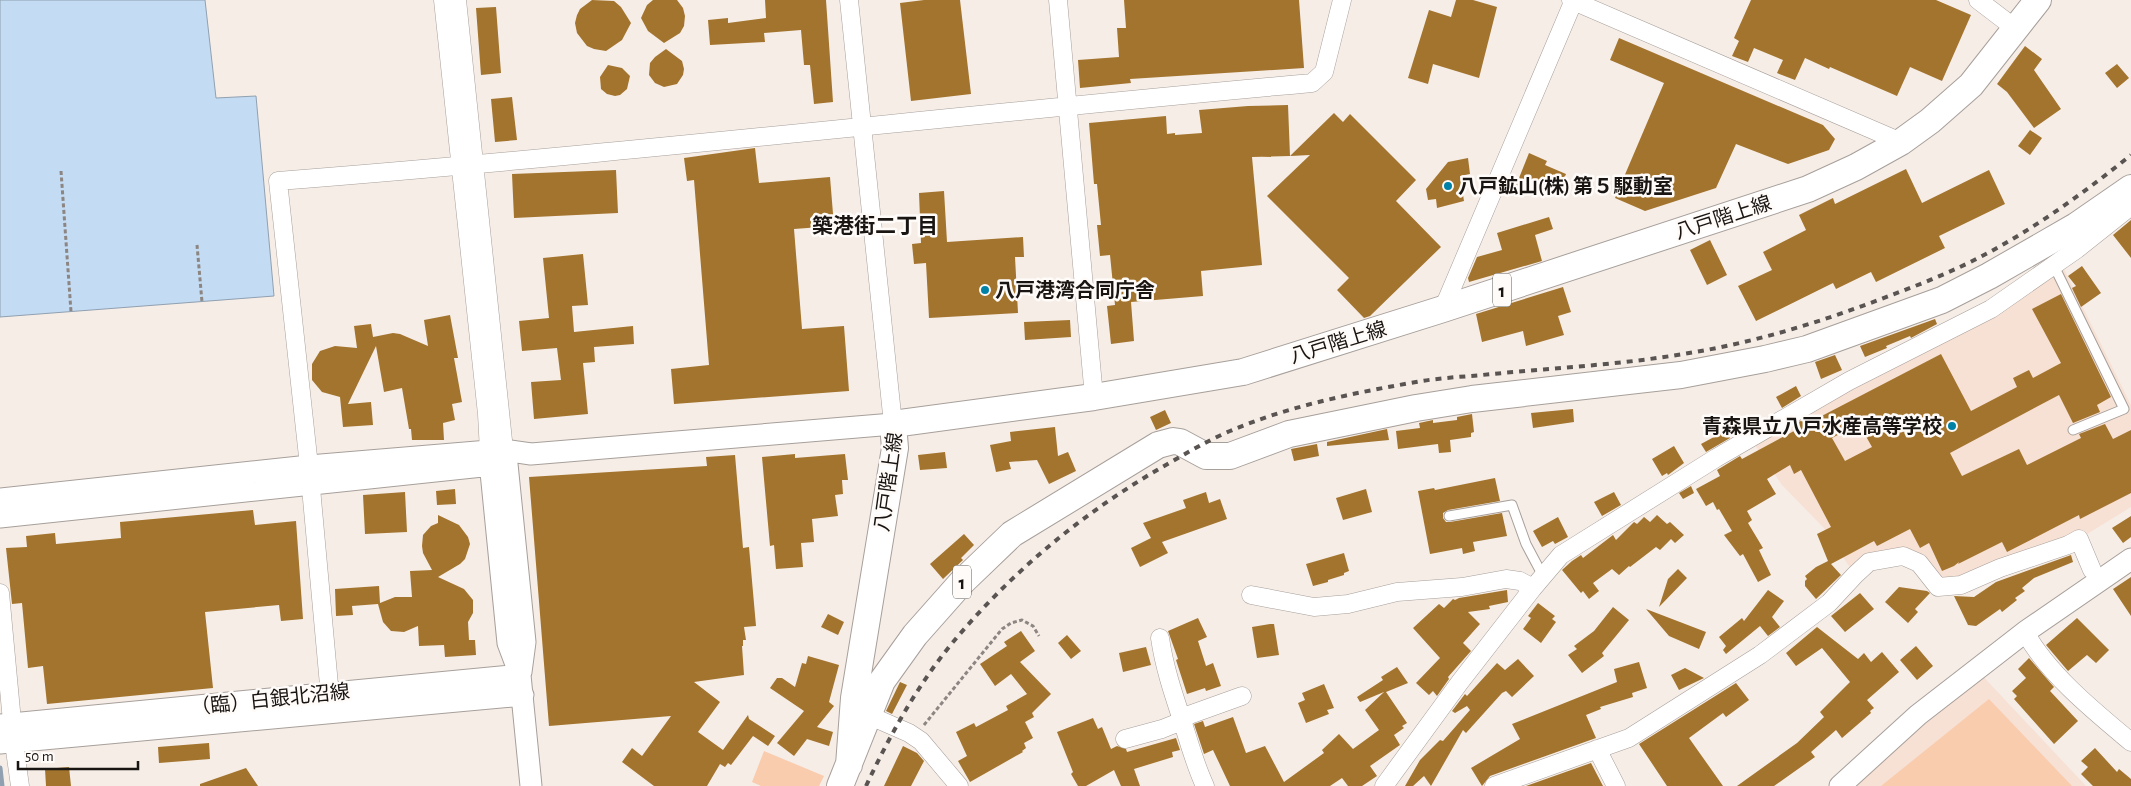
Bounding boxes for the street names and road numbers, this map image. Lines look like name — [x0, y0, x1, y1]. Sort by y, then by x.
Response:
street label: 八戸階上線 — [1672, 191, 1774, 243]
road number: 1 — [1493, 274, 1511, 306]
street label: 八戸階上線 — [1287, 317, 1389, 367]
street label: 八戸階上線 — [870, 431, 906, 533]
road number: 1 — [953, 566, 971, 598]
street label: （臨）白銀北沼線 — [189, 680, 351, 718]

